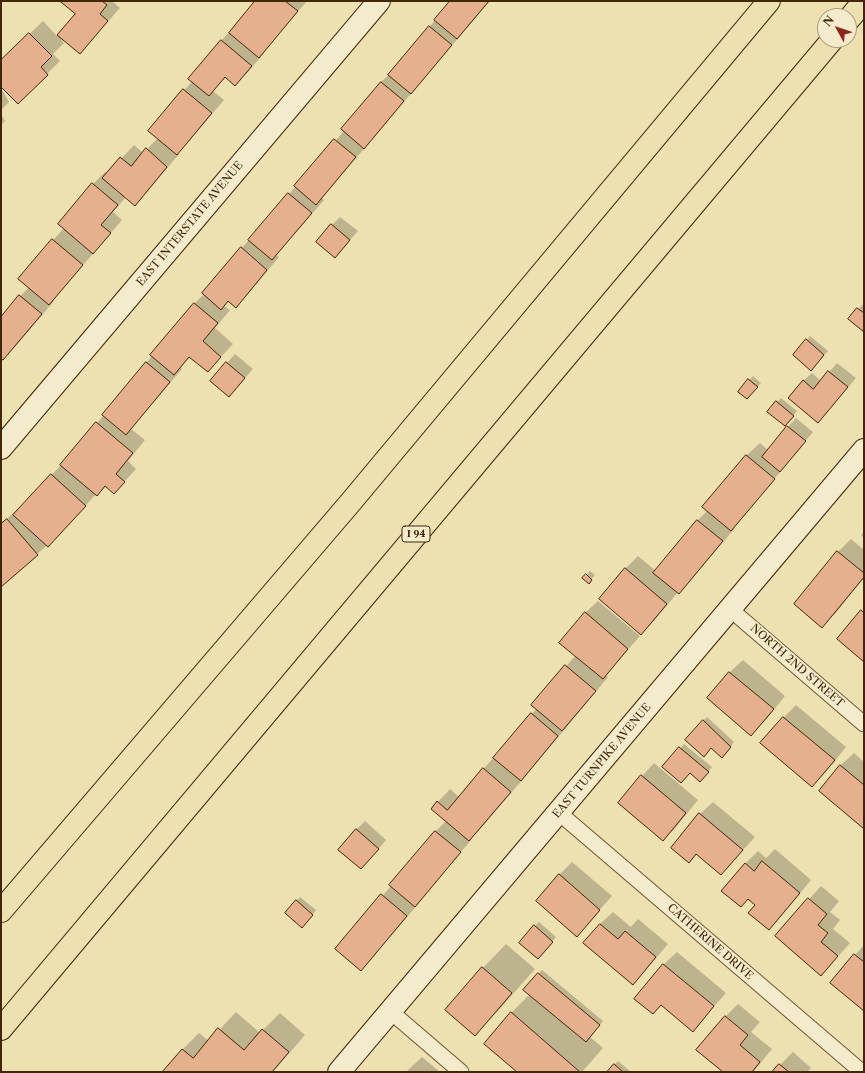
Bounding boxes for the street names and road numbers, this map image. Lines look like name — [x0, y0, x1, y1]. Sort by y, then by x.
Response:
street label: EAST INTERSTATE AVENUE — [134, 159, 246, 289]
road number: I 94 — [402, 526, 430, 542]
street label: NORTH 2ND STREET — [747, 622, 847, 710]
street label: EAST TURNPIKE AVENUE — [550, 701, 654, 821]
street label: CATHERINE DRIVE — [664, 901, 756, 983]

